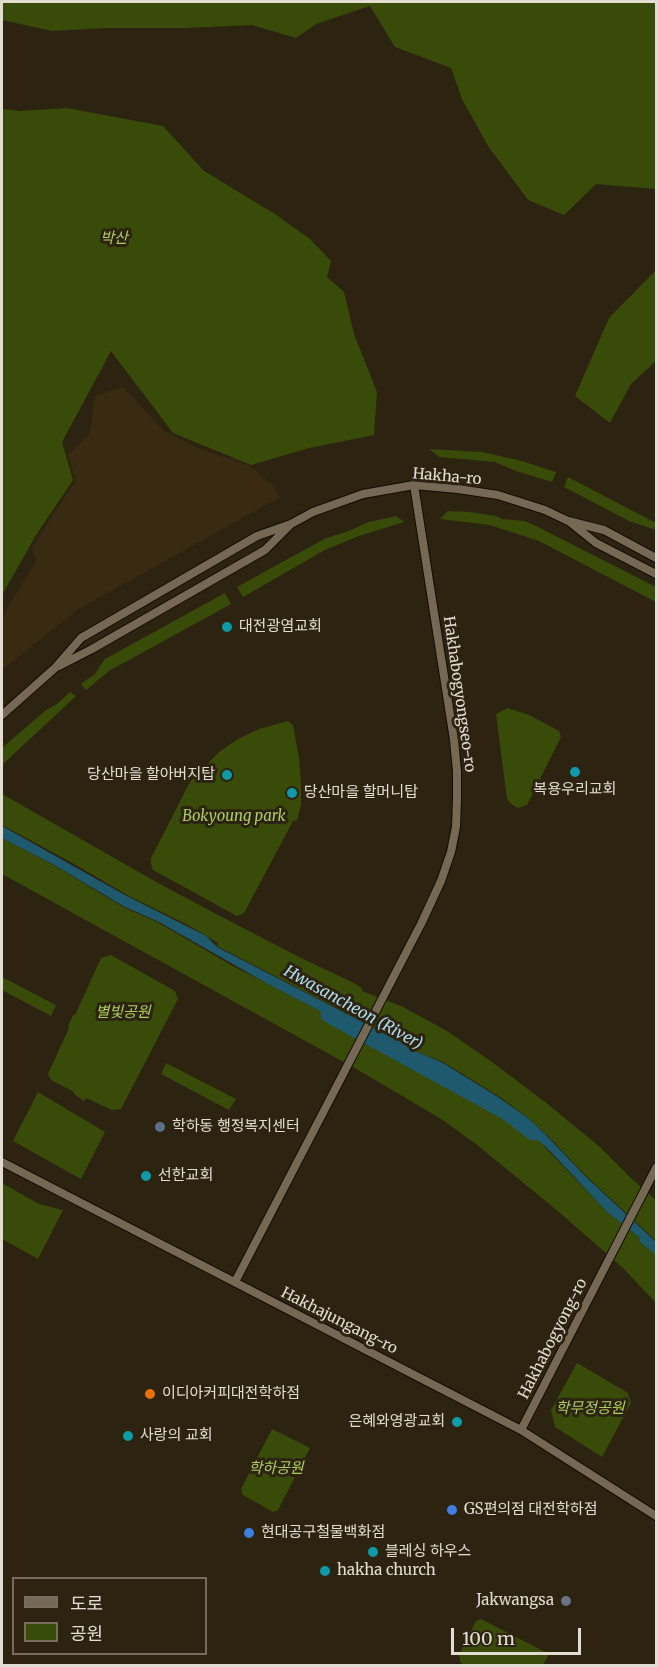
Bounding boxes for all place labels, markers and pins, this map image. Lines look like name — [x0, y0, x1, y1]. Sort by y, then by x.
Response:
place label: 대전광염교회 — [239, 618, 322, 636]
marker: 대전광염교회 — [220, 620, 234, 634]
marker: 복용우리교회 — [568, 765, 582, 779]
place label: 당산마을 할아버지탑 — [87, 766, 215, 784]
marker: 당산마을 할아버지탑 — [220, 768, 234, 782]
place label: 복용우리교회 — [534, 781, 616, 799]
place label: 당산마을 할머니탑 — [304, 784, 418, 802]
marker: 당산마을 할머니탑 — [285, 786, 299, 800]
place label: 학하동 행정복지센터 — [172, 1118, 300, 1136]
marker: 학하동 행정복지센터 — [153, 1120, 167, 1134]
place label: 선한교회 — [158, 1167, 213, 1185]
marker: 선한교회 — [139, 1169, 153, 1183]
place label: 이디아커피대전학하점 — [162, 1385, 300, 1403]
marker: 이디아커피대전학하점 — [143, 1387, 157, 1401]
place label: 은혜와영광교회 — [348, 1413, 445, 1431]
marker: 은혜와영광교회 — [450, 1415, 464, 1429]
place label: 사랑의 교회 — [140, 1427, 213, 1445]
marker: 사랑의 교회 — [121, 1429, 135, 1443]
place label: GS편의점 대전학하점 — [464, 1501, 597, 1519]
marker: GS편의점 대전학하점 — [445, 1503, 459, 1517]
place label: 현대공구철물백화점 — [261, 1524, 385, 1542]
marker: 현대공구철물백화점 — [242, 1526, 256, 1540]
place label: 블레싱 하우스 — [385, 1543, 471, 1561]
marker: 블레싱 하우스 — [366, 1545, 380, 1559]
place label: hakha church — [337, 1562, 436, 1580]
marker: hakha church — [318, 1564, 332, 1578]
place label: Jakwangsa — [476, 1592, 554, 1610]
marker: Jakwangsa — [559, 1594, 573, 1608]

